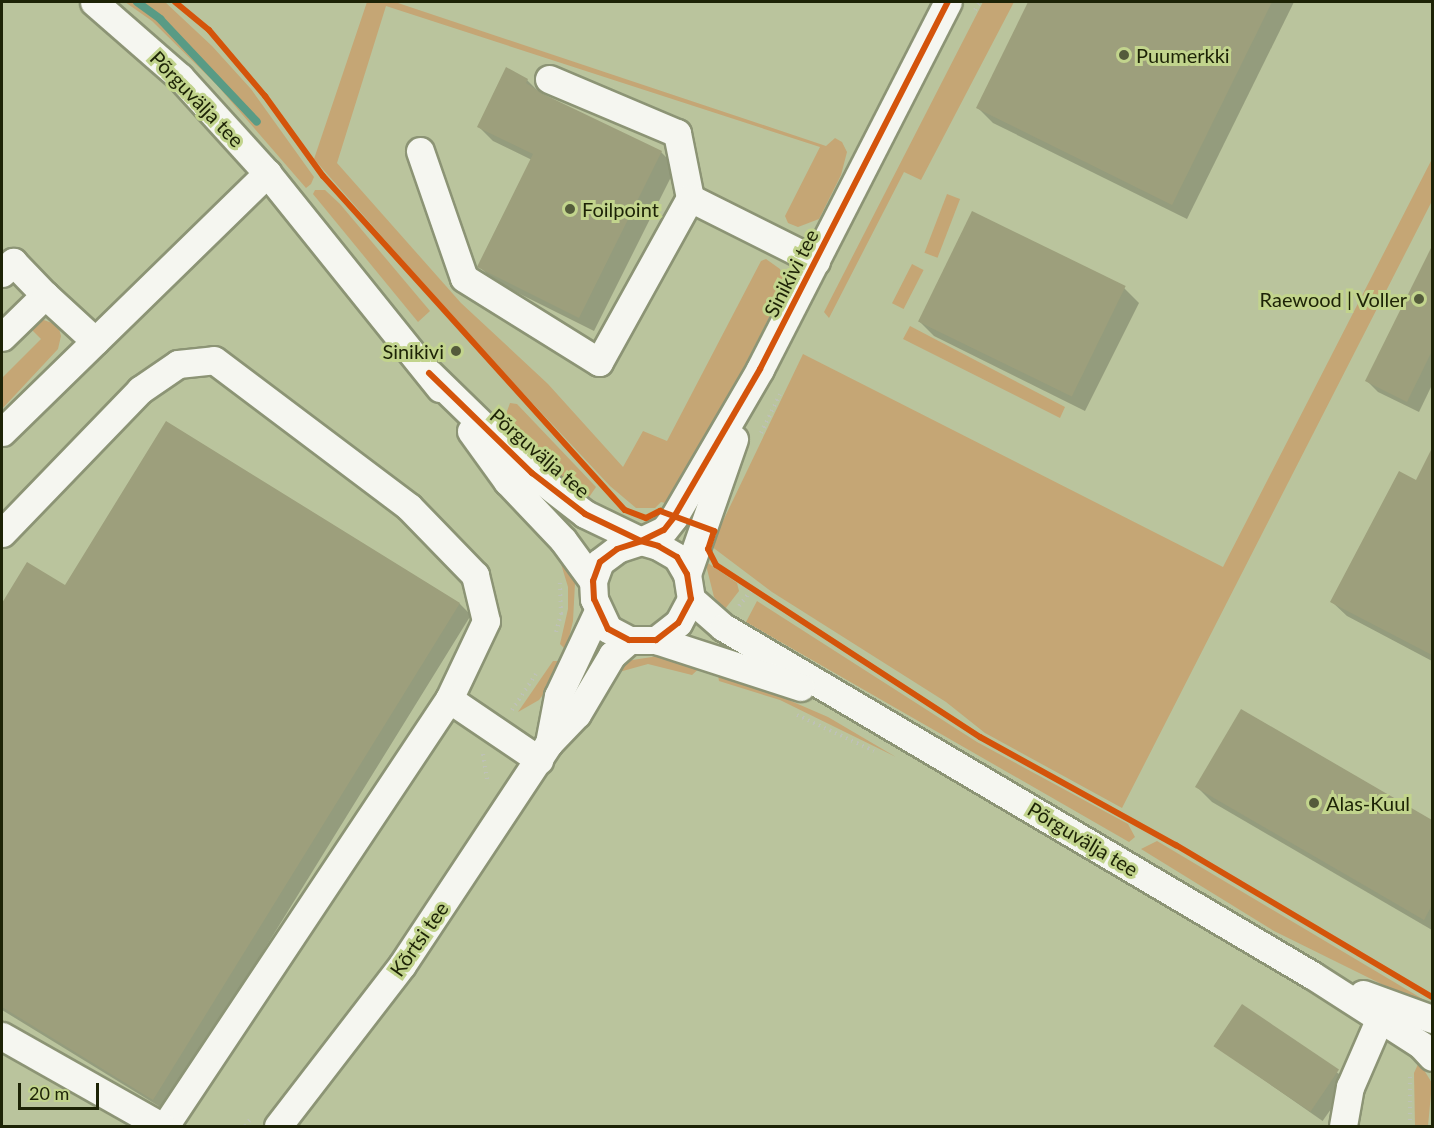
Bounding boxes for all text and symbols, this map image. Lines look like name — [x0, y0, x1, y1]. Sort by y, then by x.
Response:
place label: Puumerkki — [1136, 43, 1230, 67]
street label: Põrguvälja tee — [145, 46, 249, 152]
marker: Puumerkki — [1117, 48, 1131, 62]
place label: Foilpoint — [582, 197, 659, 221]
marker: Foilpoint — [563, 202, 577, 216]
street label: Sinikivi tee — [759, 225, 823, 321]
place label: Raewood | Voller — [1259, 287, 1407, 311]
marker: Raewood | Voller — [1412, 292, 1426, 306]
place label: Sinikivi — [382, 339, 444, 363]
marker: Sinikivi — [449, 344, 463, 358]
street label: Põrguvälja tee — [485, 403, 595, 503]
place label: Alas-Kuul — [1326, 791, 1410, 815]
marker: Alas-Kuul — [1307, 796, 1321, 810]
street label: Põrguvälja tee — [1024, 797, 1142, 881]
street label: Kõrtsi tee — [385, 897, 453, 981]
scale bar — [21, 1071, 102, 1109]
text: 20 m — [29, 1082, 69, 1104]

